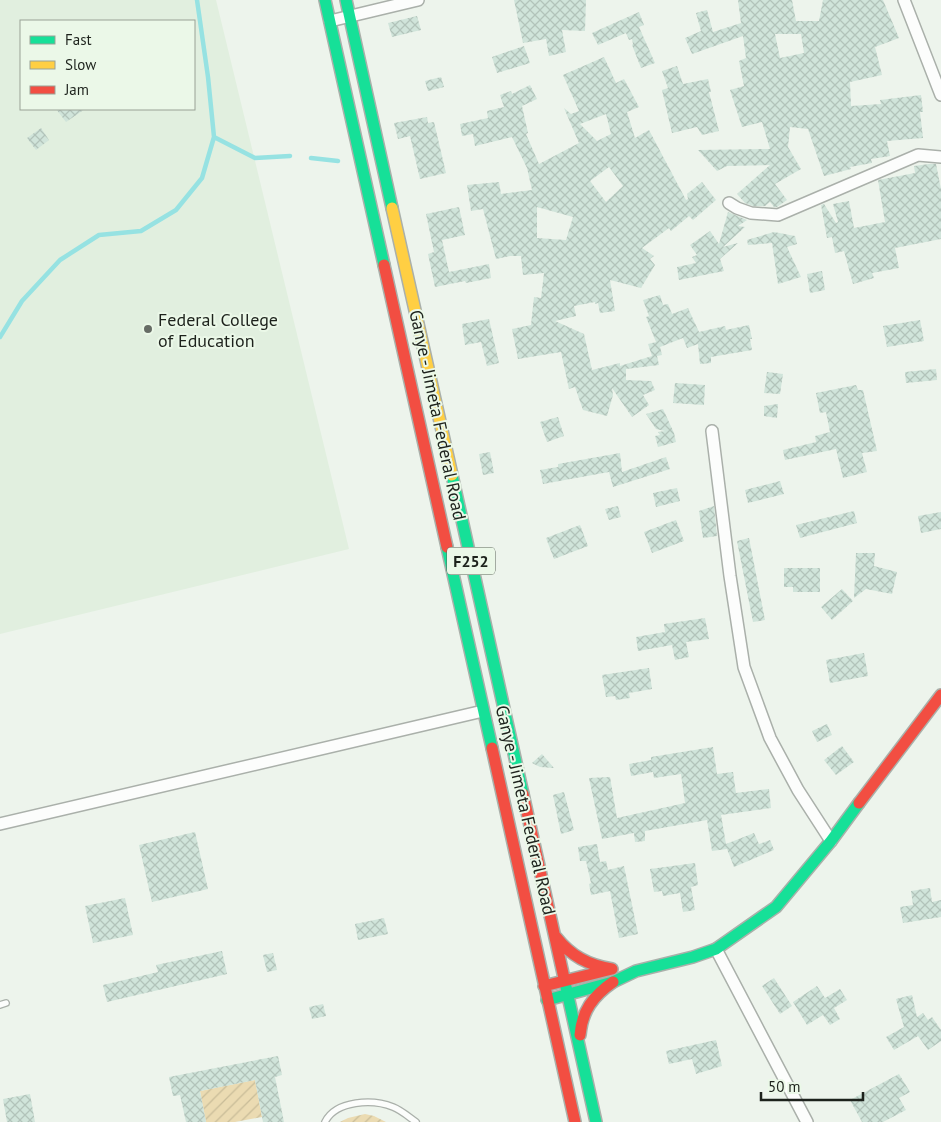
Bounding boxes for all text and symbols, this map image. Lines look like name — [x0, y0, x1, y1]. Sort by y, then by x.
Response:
legend — [20, 20, 195, 110]
text: Fast — [65, 30, 92, 49]
text: Slow — [65, 55, 96, 74]
text: Jam — [64, 80, 89, 99]
place label: Federal College of Education — [158, 308, 278, 352]
street label: Ganye - Jimeta Federal Road — [404, 308, 472, 522]
marker: Federal College of Education — [142, 323, 154, 335]
road number: F252 — [447, 548, 495, 574]
street label: Ganye - Jimeta Federal Road — [491, 703, 561, 917]
scale bar — [761, 1070, 864, 1102]
text: 50 m — [768, 1077, 801, 1096]

